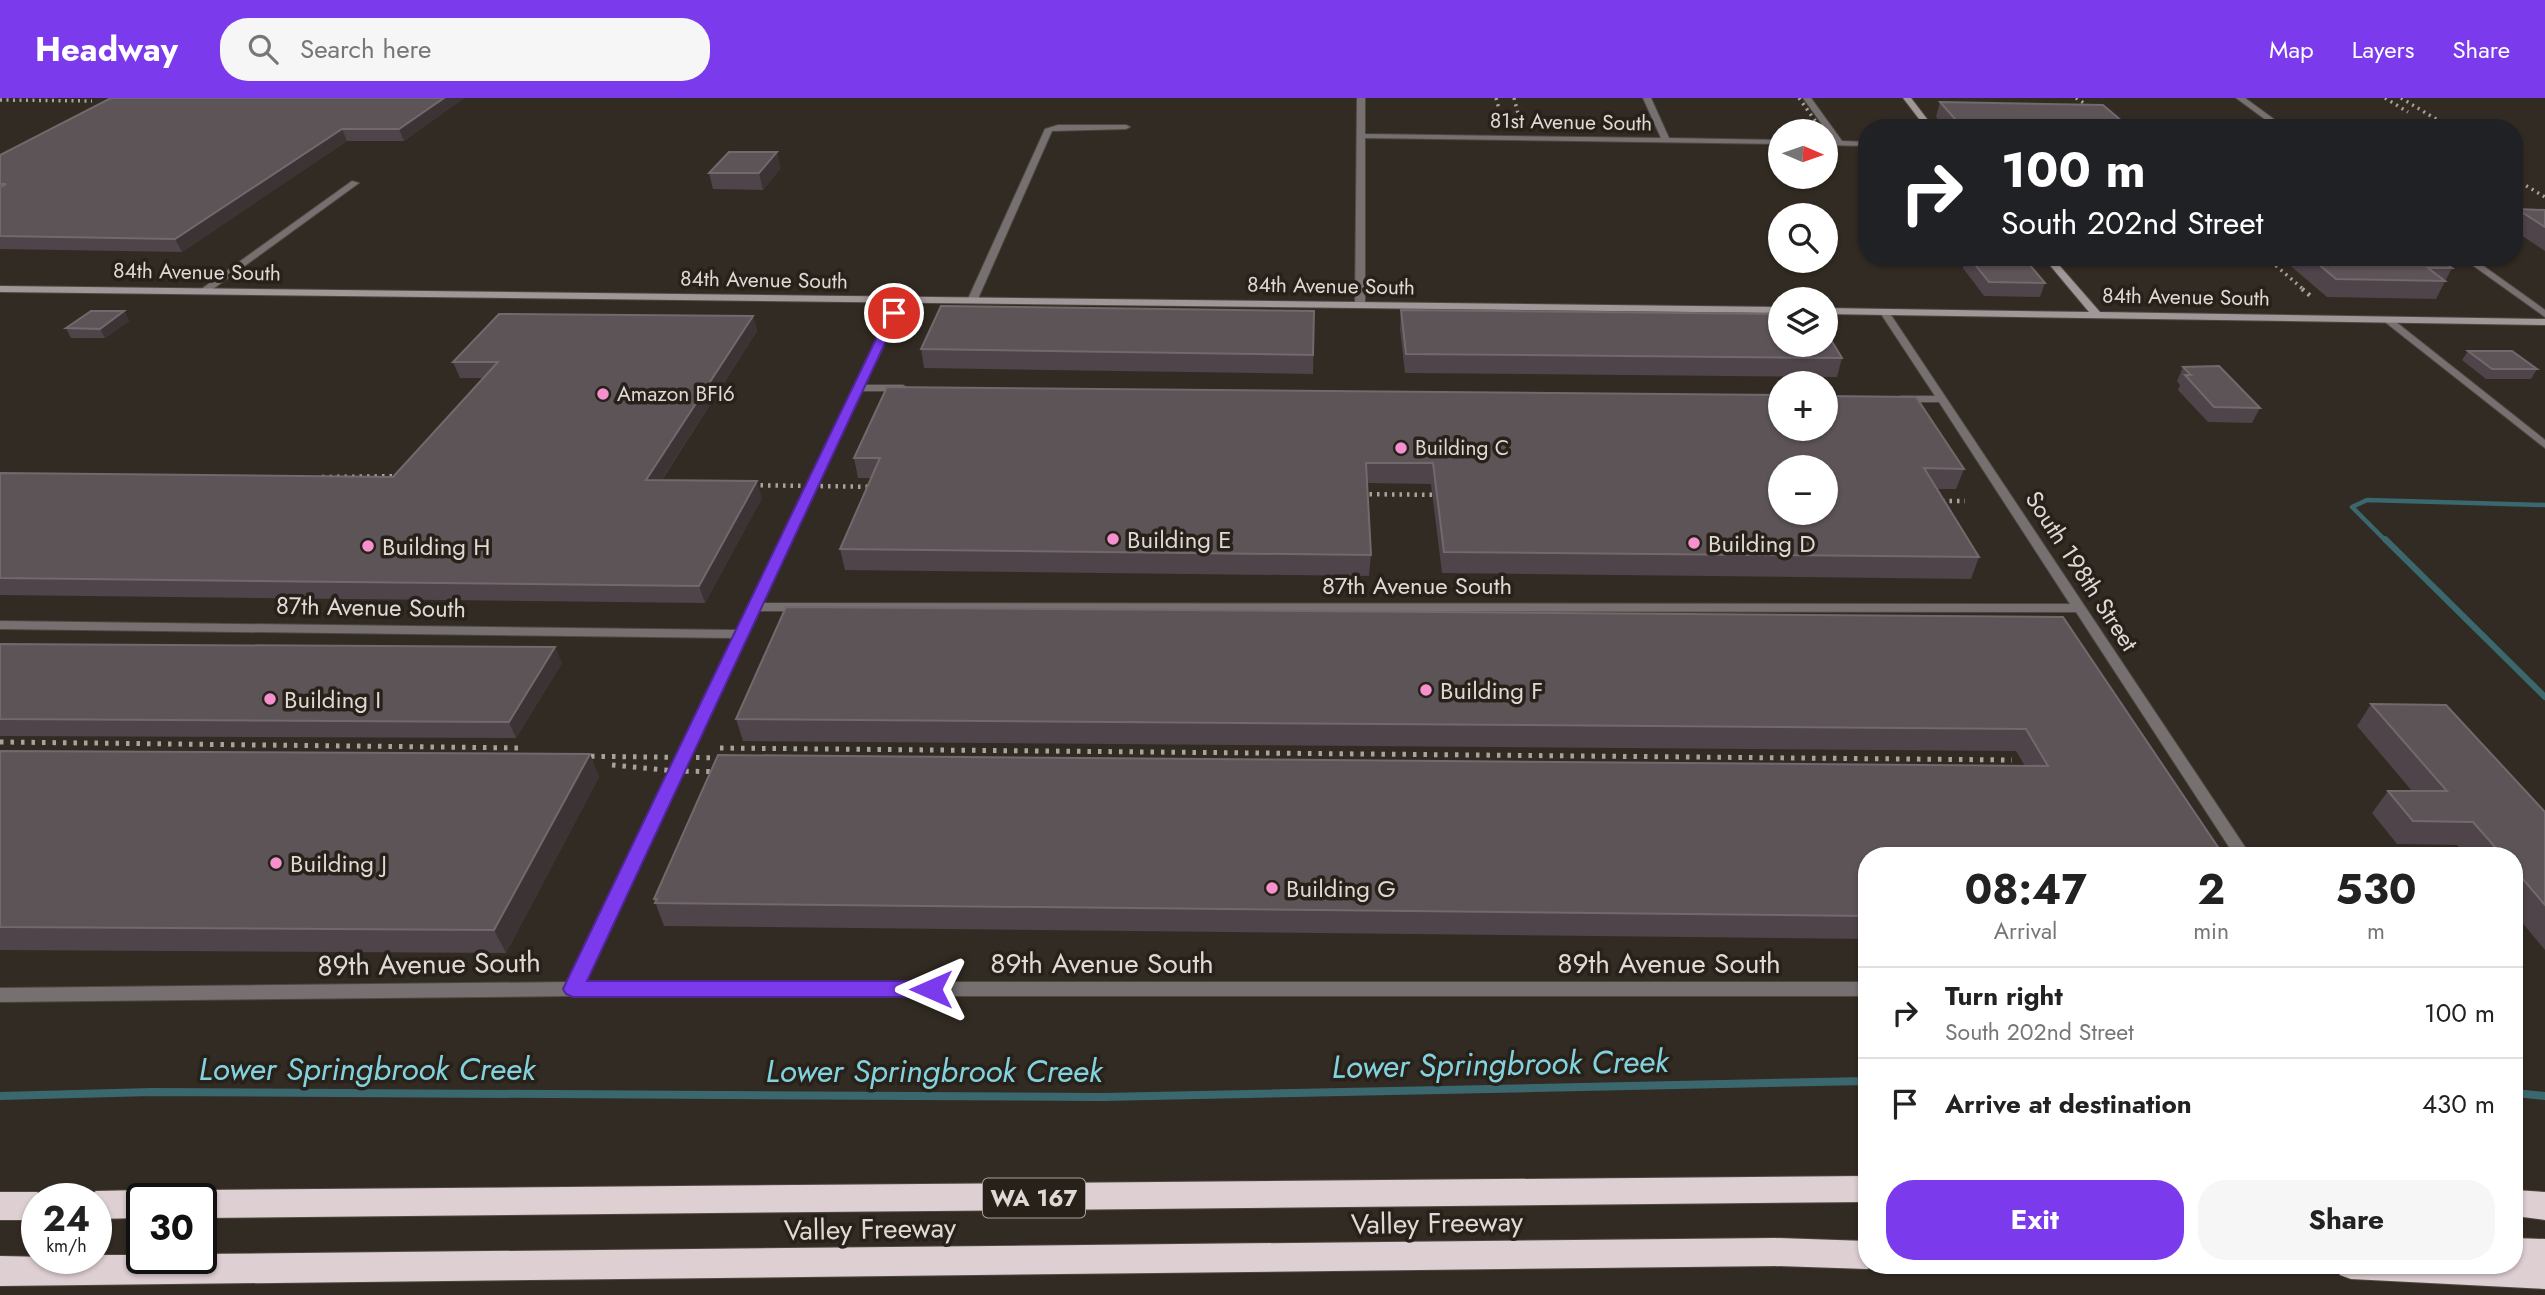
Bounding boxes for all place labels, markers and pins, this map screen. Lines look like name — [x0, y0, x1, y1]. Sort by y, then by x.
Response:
pin — [864, 283, 924, 343]
place label: Amazon BFI6 — [617, 379, 735, 409]
marker: Amazon BFI6 — [595, 386, 611, 402]
place label: Building C — [1415, 433, 1509, 463]
marker: Building C — [1393, 440, 1409, 456]
place label: Building E — [1127, 522, 1231, 557]
place label: Building D — [1708, 526, 1815, 561]
place label: Building H — [382, 529, 490, 564]
marker: Building E — [1105, 531, 1121, 547]
marker: Building D — [1686, 535, 1702, 551]
marker: Building H — [360, 538, 376, 554]
place label: Building F — [1440, 673, 1543, 708]
place label: Building I — [284, 682, 381, 717]
marker: Building F — [1418, 682, 1434, 698]
marker: Building I — [262, 691, 278, 707]
place label: Building J — [290, 846, 387, 881]
marker: Building J — [268, 855, 284, 871]
place label: Building G — [1286, 871, 1396, 906]
marker: Building G — [1264, 880, 1280, 896]

